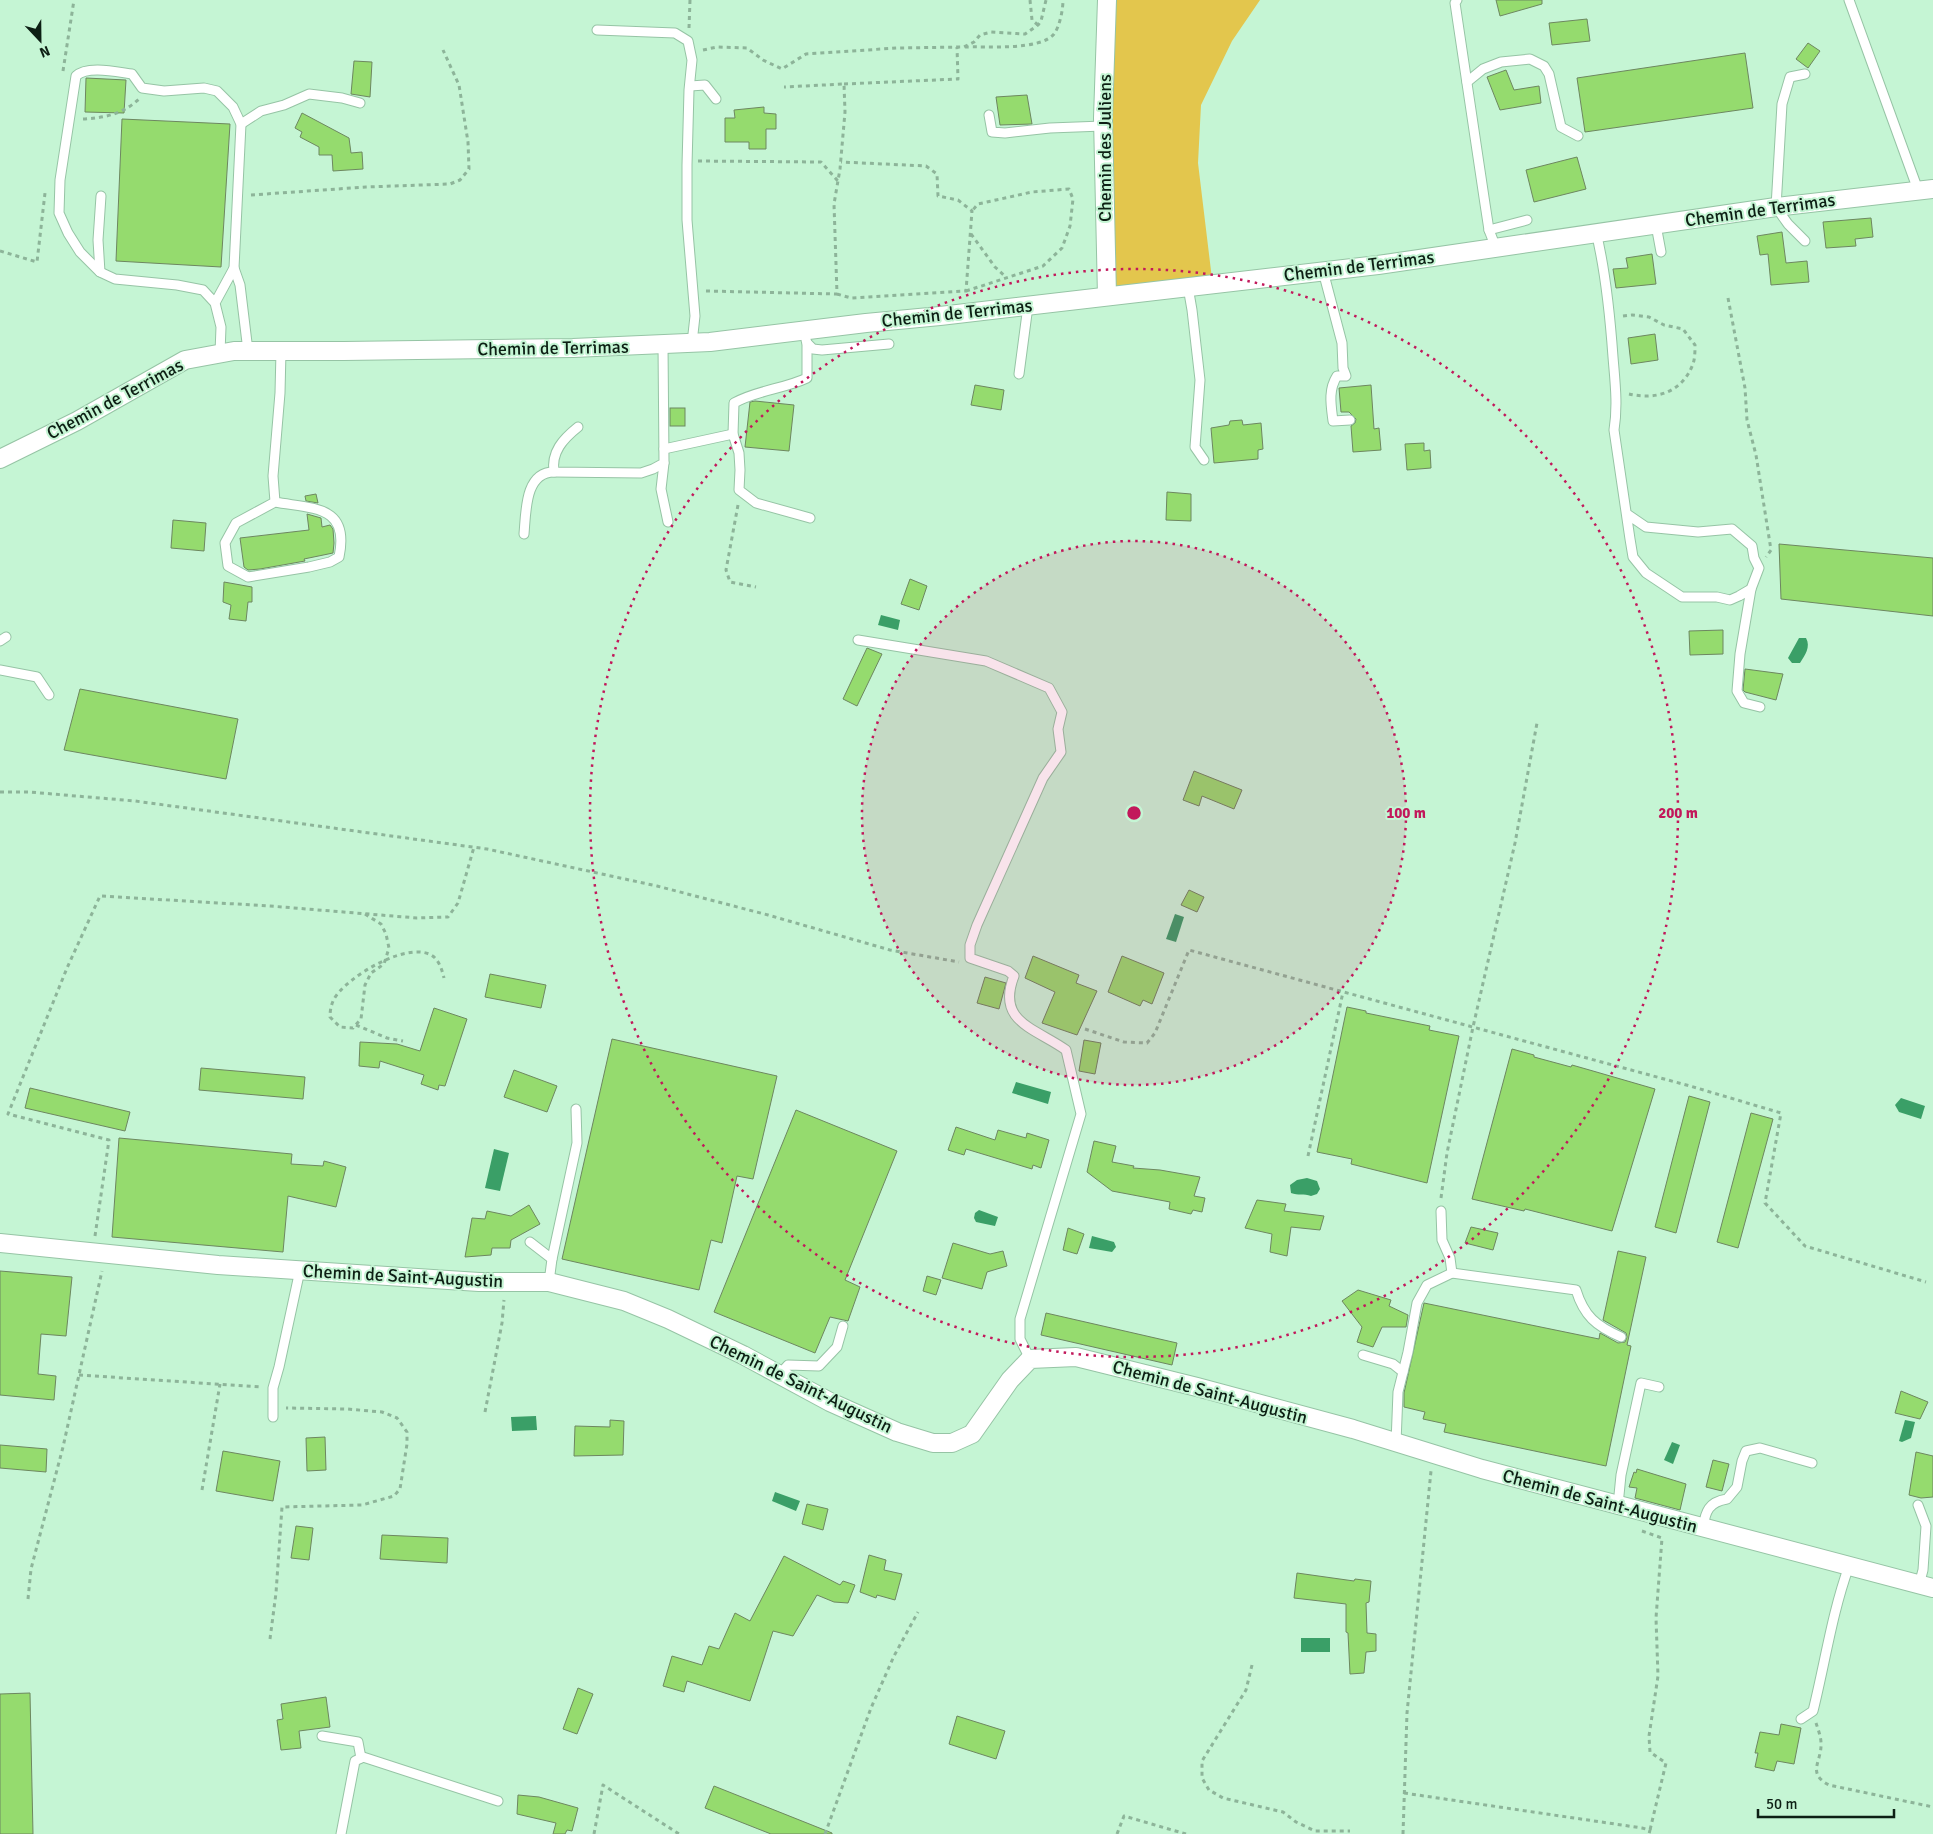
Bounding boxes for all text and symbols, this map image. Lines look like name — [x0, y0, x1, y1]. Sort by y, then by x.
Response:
north arrow — [15, 15, 65, 65]
text: N — [37, 42, 52, 61]
street label: Chemin des Juliens — [1094, 74, 1116, 222]
street label: Chemin de Terrimas — [1684, 189, 1837, 231]
street label: Chemin de Terrimas — [1283, 246, 1436, 286]
street label: Chemin de Terrimas — [881, 294, 1034, 332]
street label: Chemin de Terrimas — [477, 336, 629, 360]
street label: Chemin de Terrimas — [43, 354, 187, 444]
centre of rings — [1125, 804, 1143, 822]
text: 100 m — [1386, 804, 1426, 822]
text: 200 m — [1658, 804, 1698, 822]
street label: Chemin de Saint-Augustin — [302, 1260, 504, 1292]
street label: Chemin de Saint-Augustin — [706, 1330, 896, 1438]
street label: Chemin de Saint-Augustin — [1110, 1355, 1310, 1429]
street label: Chemin de Saint-Augustin — [1500, 1464, 1700, 1538]
scale bar — [1758, 1786, 1894, 1818]
text: 50 m — [1766, 1795, 1797, 1813]

